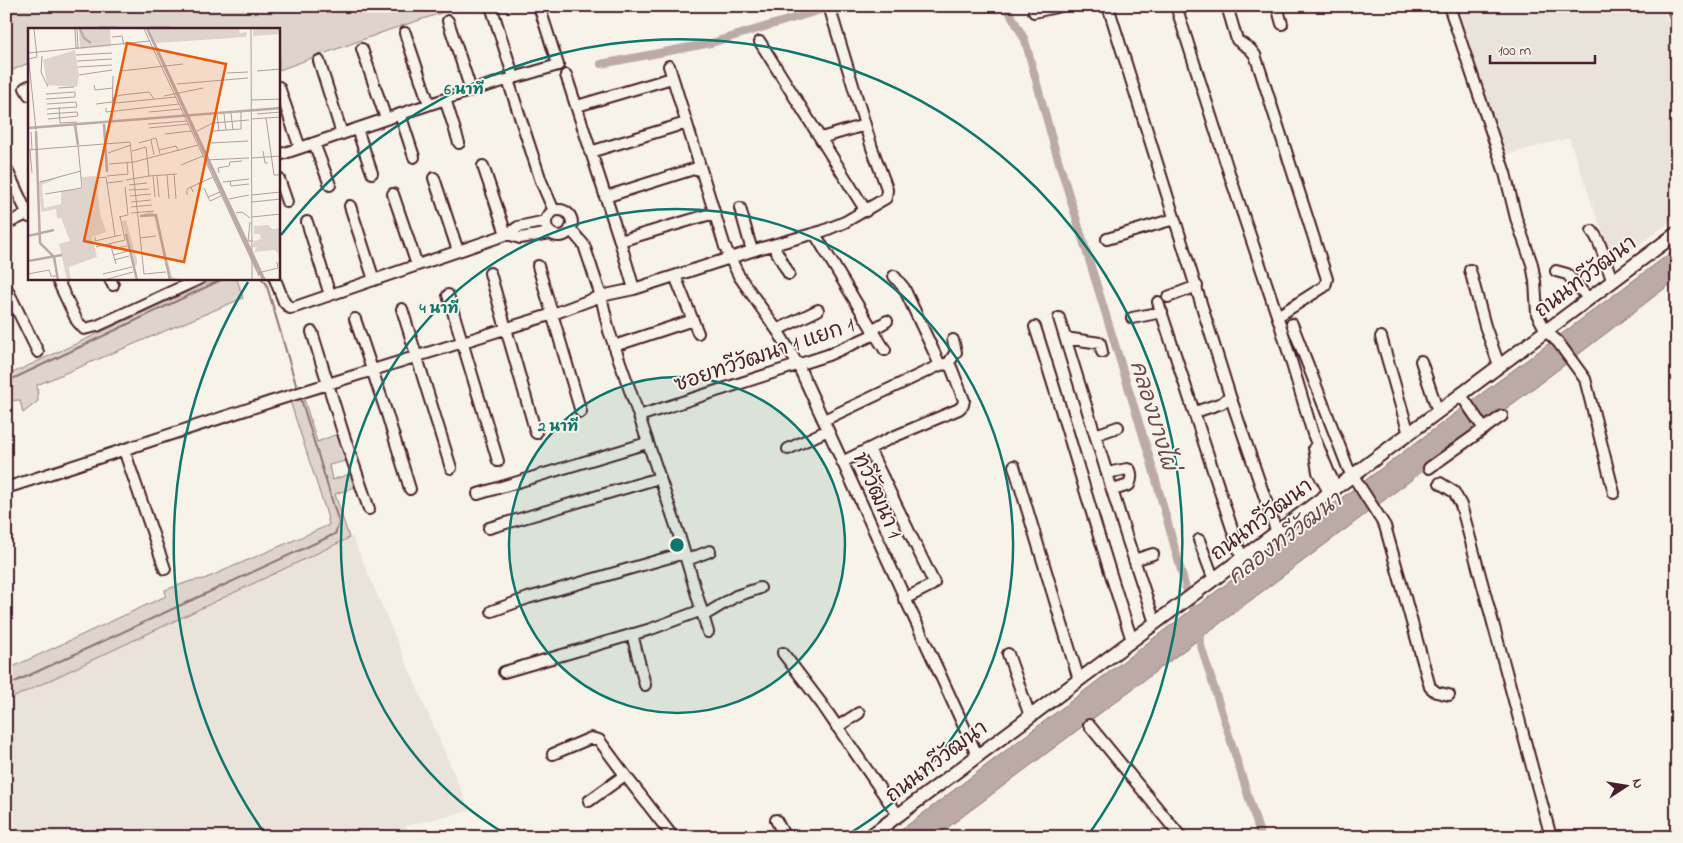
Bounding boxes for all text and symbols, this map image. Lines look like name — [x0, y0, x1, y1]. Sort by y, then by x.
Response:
inset map — [28, 28, 280, 280]
scale bar — [1490, 32, 1596, 64]
text: 100 m — [1498, 40, 1531, 62]
text: 6 นาที — [443, 79, 484, 101]
street label: ถนนทวีวัฒนา — [1529, 229, 1644, 326]
text: 4 นาที — [419, 298, 459, 320]
street label: ซอยทวีวัฒนา 1 แยก 1 — [671, 311, 859, 401]
water label: คลองบางไผ่ — [1120, 357, 1186, 478]
text: 2 นาที — [537, 416, 578, 438]
street label: ทวีวัฒนา 1 — [844, 448, 909, 544]
street label: ถนนทวีวัฒนา — [1205, 472, 1320, 569]
water label: คลองทวีวัฒนา — [1222, 485, 1351, 593]
centre of rings — [668, 536, 686, 554]
street label: ถนนทวีวัฒนา — [880, 714, 995, 811]
north arrow — [1600, 760, 1650, 810]
text: N — [1626, 777, 1649, 790]

